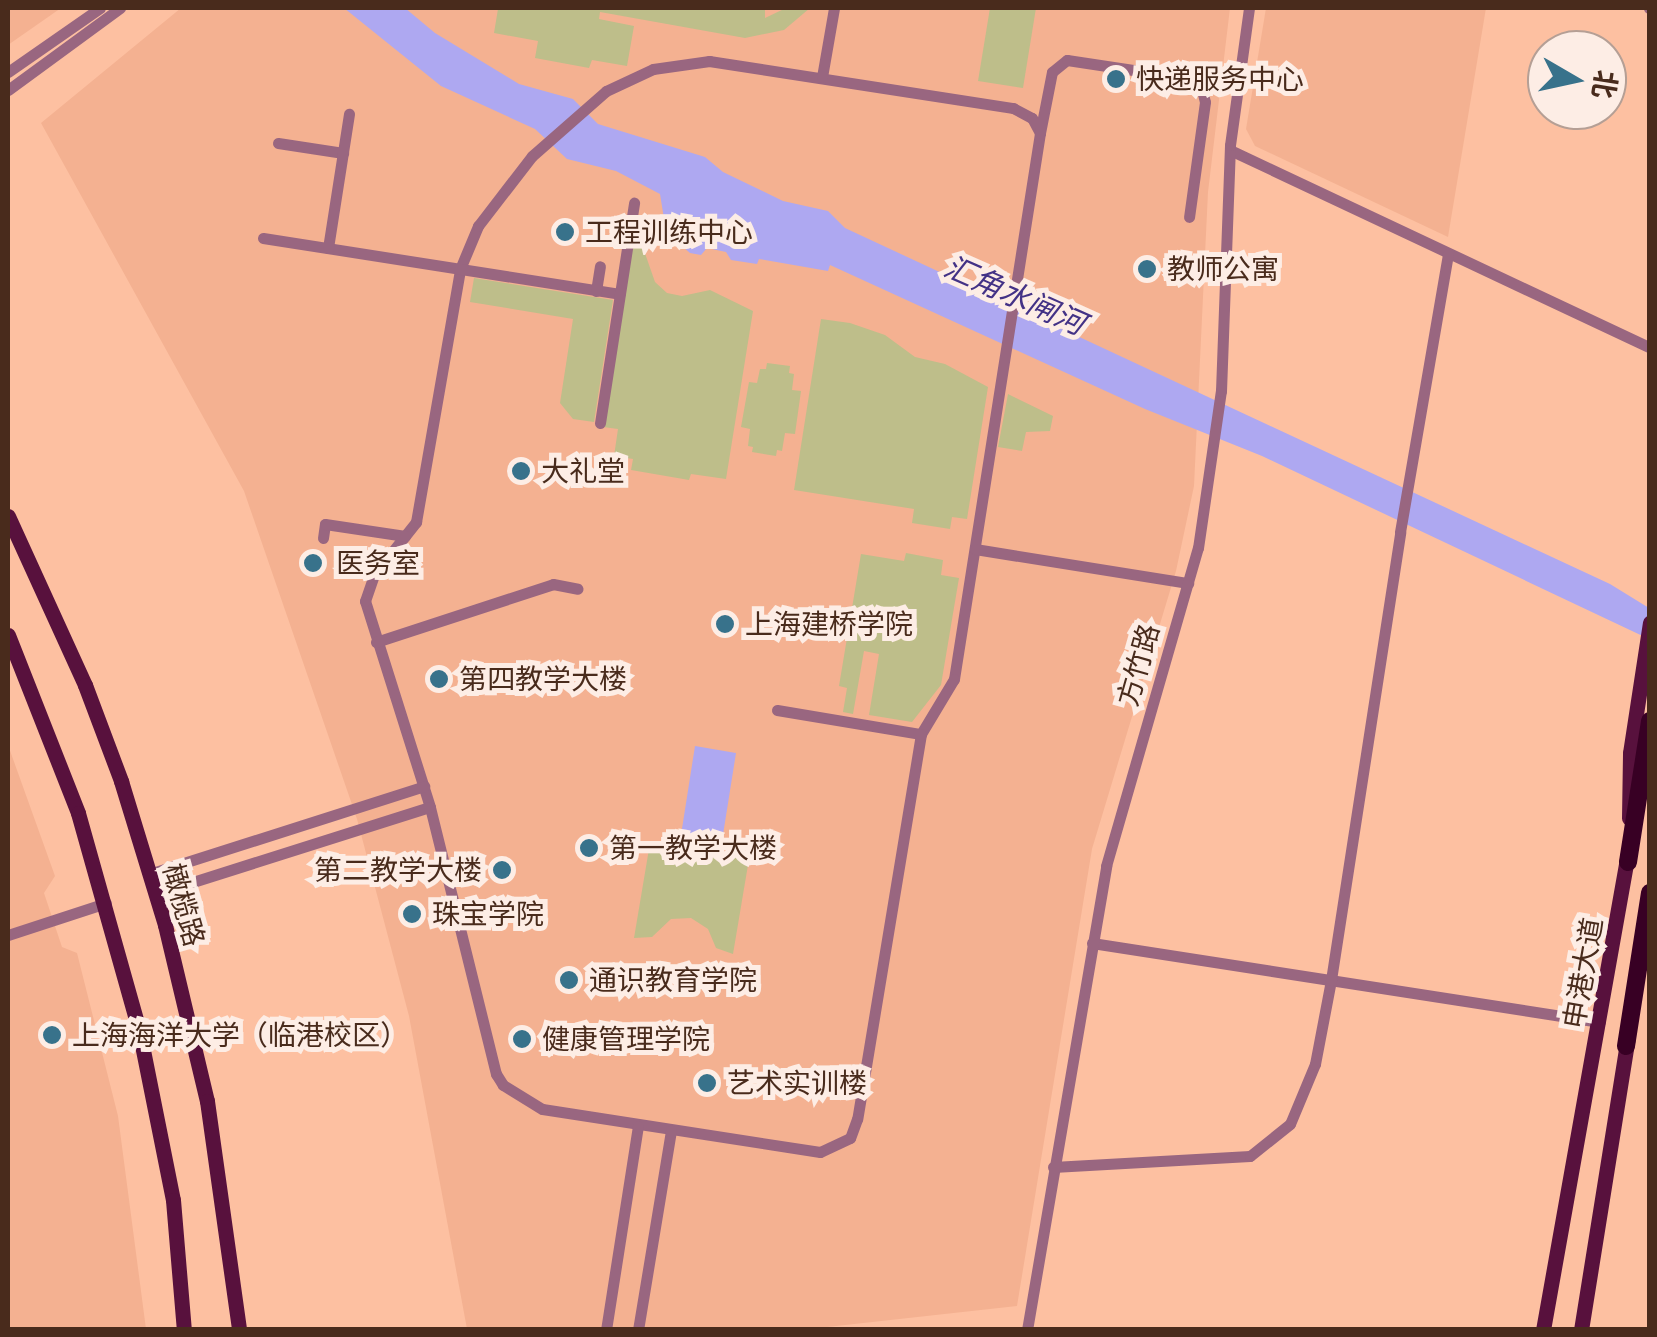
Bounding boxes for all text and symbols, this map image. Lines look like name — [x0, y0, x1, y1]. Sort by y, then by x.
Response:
north arrow — [1527, 30, 1627, 130]
place label: 快递服务中心 — [1136, 62, 1304, 96]
marker: 快递服务中心 — [1105, 68, 1127, 90]
text: 北 — [1585, 68, 1626, 101]
place label: 工程训练中心 — [585, 215, 753, 249]
marker: 工程训练中心 — [554, 221, 576, 243]
water label: 汇角水闸河 — [939, 248, 1091, 342]
place label: 教师公寓 — [1167, 252, 1279, 286]
marker: 教师公寓 — [1136, 258, 1158, 280]
place label: 大礼堂 — [541, 454, 625, 488]
marker: 大礼堂 — [510, 460, 532, 482]
place label: 医务室 — [336, 546, 420, 580]
marker: 医务室 — [300, 550, 326, 576]
place label: 上海建桥学院 — [745, 607, 913, 641]
marker: 上海建桥学院 — [714, 613, 736, 635]
street label: 方竹路 — [1110, 620, 1166, 710]
place label: 第四教学大楼 — [459, 662, 627, 696]
marker: 第四教学大楼 — [428, 668, 450, 690]
place label: 第一教学大楼 — [609, 831, 777, 865]
marker: 第一教学大楼 — [578, 837, 600, 859]
place label: 第二教学大楼 — [314, 853, 482, 887]
marker: 第二教学大楼 — [491, 859, 513, 881]
street label: 橄榄路 — [156, 860, 212, 950]
place label: 珠宝学院 — [432, 897, 544, 931]
marker: 珠宝学院 — [401, 903, 423, 925]
street label: 申港大道 — [1557, 915, 1609, 1031]
place label: 通识教育学院 — [589, 963, 757, 997]
marker: 通识教育学院 — [558, 969, 580, 991]
place label: 上海海洋大学（临港校区） — [72, 1018, 408, 1052]
place label: 健康管理学院 — [542, 1022, 710, 1056]
marker: 上海海洋大学（临港校区） — [41, 1024, 63, 1046]
marker: 健康管理学院 — [511, 1028, 533, 1050]
place label: 艺术实训楼 — [727, 1066, 867, 1100]
marker: 艺术实训楼 — [696, 1072, 718, 1094]

